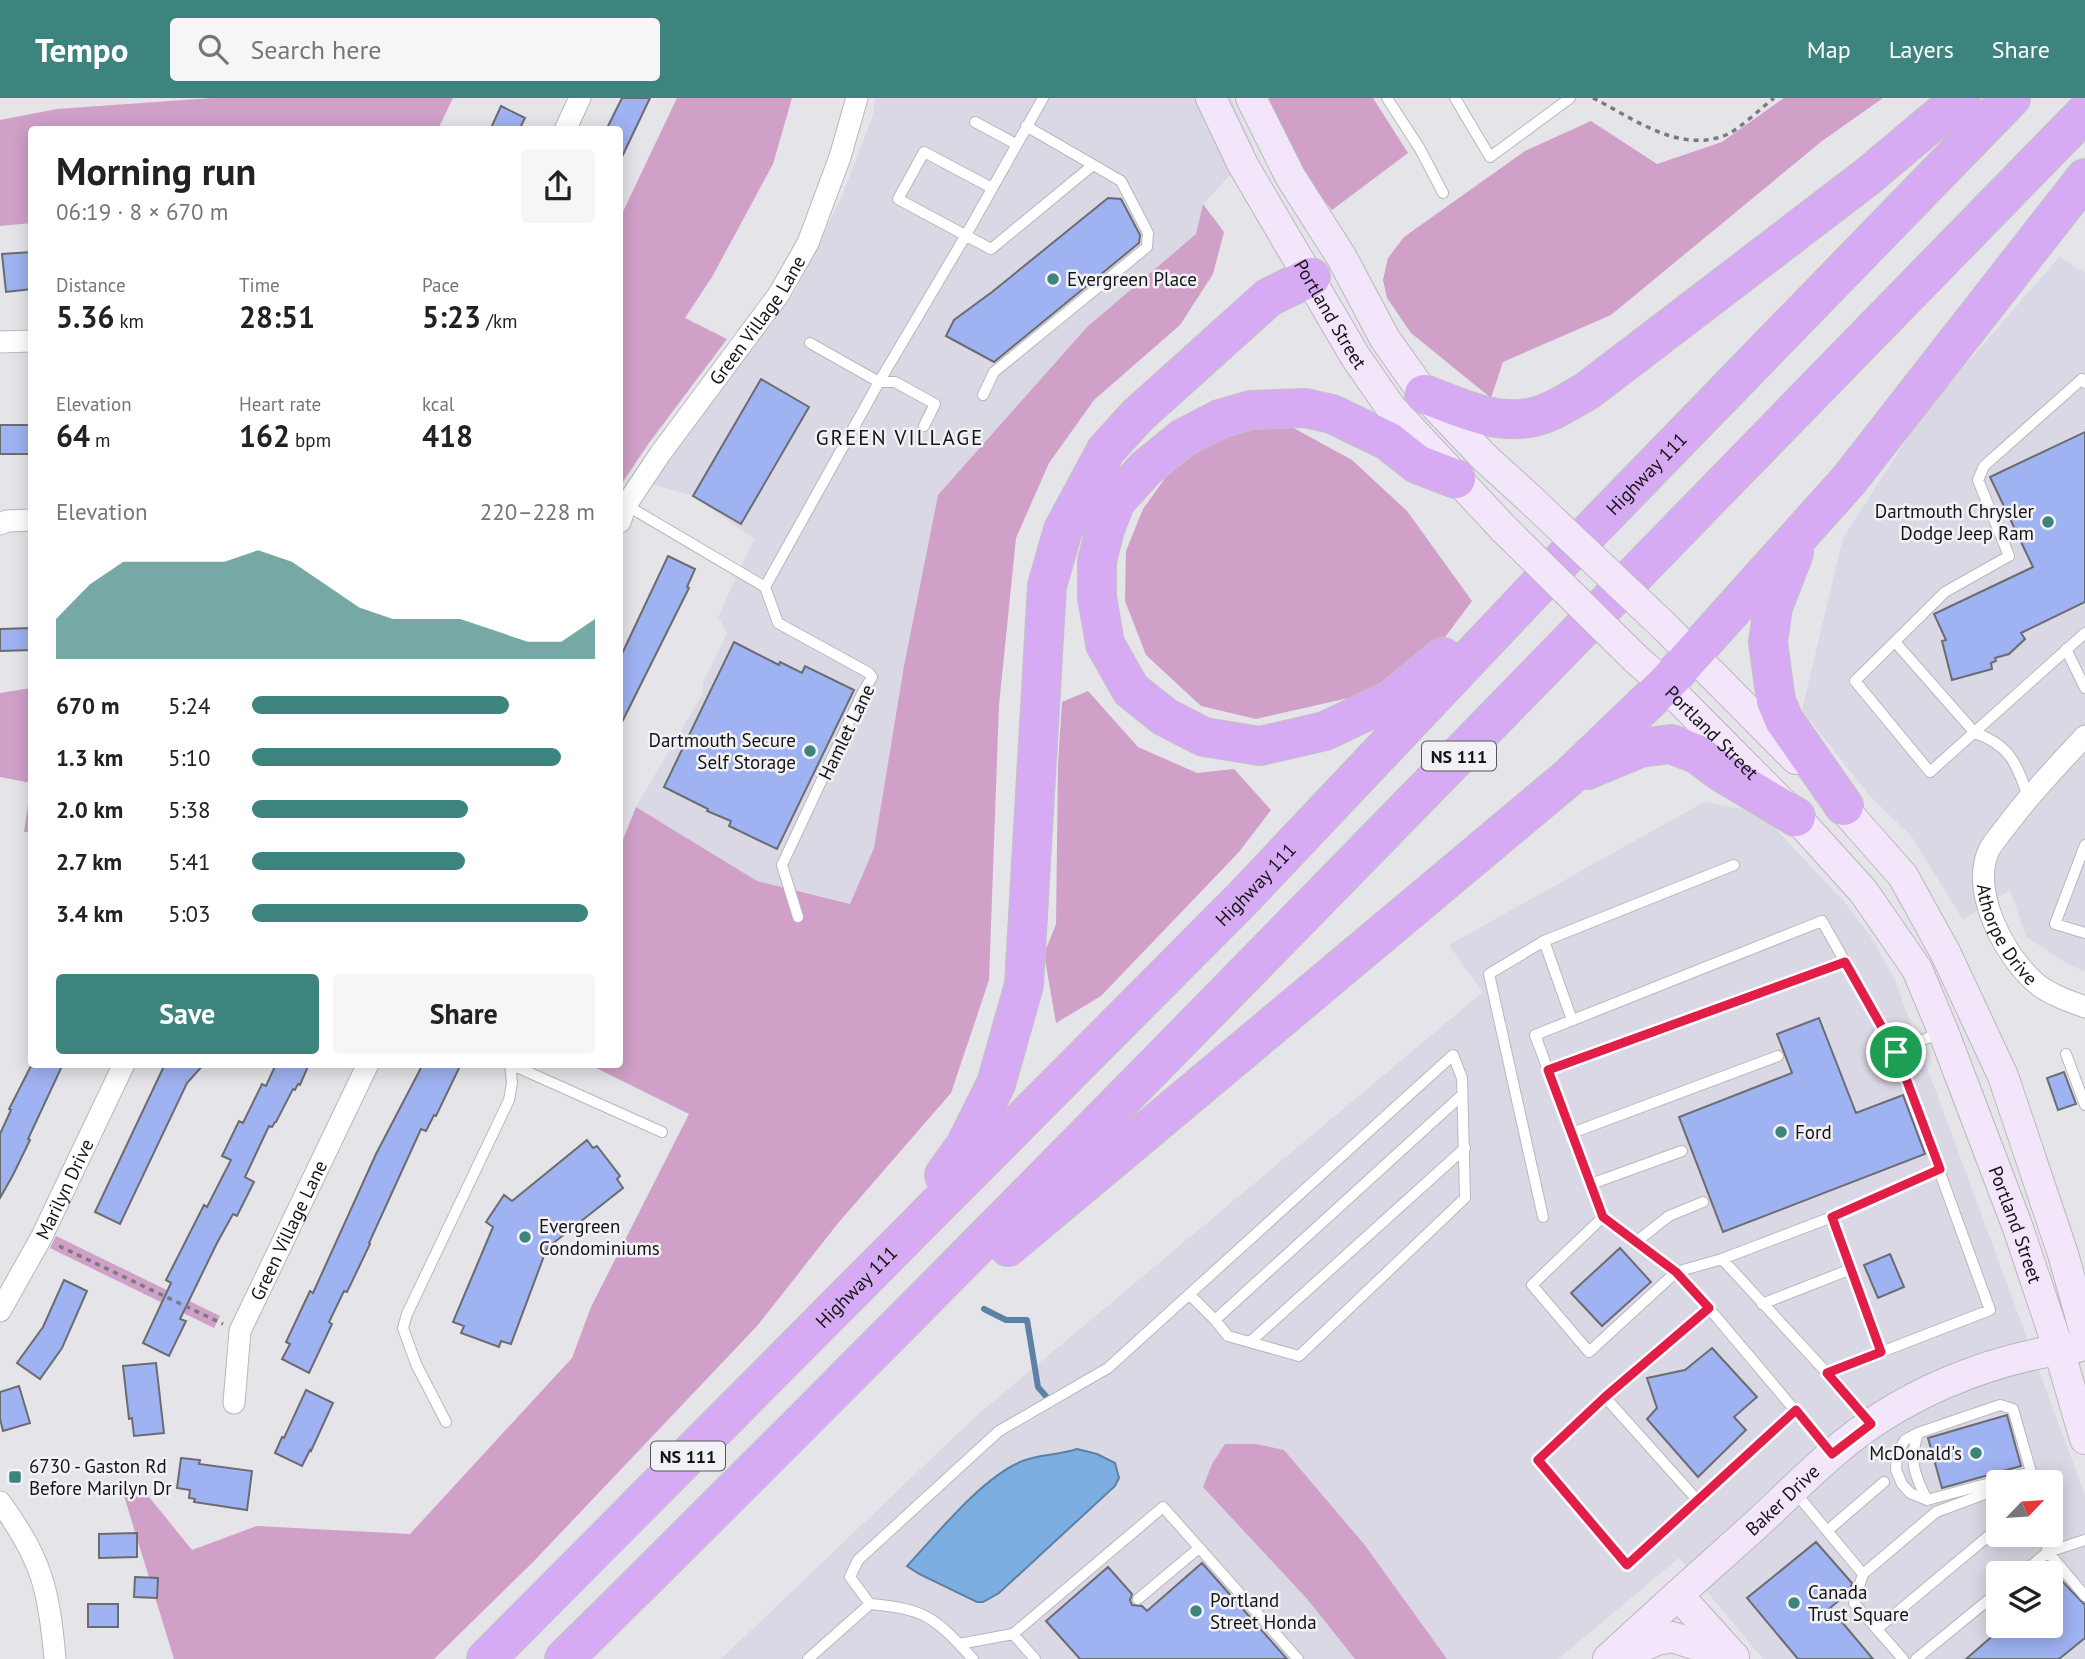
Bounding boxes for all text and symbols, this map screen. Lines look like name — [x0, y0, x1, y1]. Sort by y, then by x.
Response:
search box — [170, 18, 660, 81]
text: Tempo — [35, 28, 128, 71]
icon: search — [194, 30, 232, 68]
text: Search here — [250, 33, 382, 66]
text: Map — [1807, 34, 1851, 65]
text: Layers — [1889, 34, 1954, 65]
text: Share — [1992, 34, 2050, 65]
text: Morning run — [56, 146, 256, 195]
button: share — [521, 149, 595, 223]
text: 06:19 · 8 × 670 m — [56, 197, 228, 226]
street label: Green Village Lane — [704, 251, 810, 389]
street label: Portland Street — [1289, 255, 1372, 374]
place label: Evergreen Place — [1067, 267, 1197, 291]
marker: Evergreen Place — [1045, 271, 1061, 287]
text: Distance — [56, 273, 126, 297]
text: Time — [239, 273, 280, 297]
text: Pace — [422, 273, 459, 297]
text: 5.36 — [56, 297, 114, 336]
text: 28:51 — [239, 297, 315, 336]
text: 5:23 — [422, 297, 481, 336]
text: km — [114, 309, 144, 333]
text: /km — [481, 309, 517, 333]
text: Elevation — [56, 392, 132, 416]
text: Heart rate — [239, 392, 321, 416]
text: kcal — [422, 392, 454, 416]
text: 64 — [56, 416, 90, 455]
text: 162 — [239, 416, 290, 455]
text: 418 — [422, 416, 473, 455]
district label: GREEN VILLAGE — [816, 424, 984, 451]
street label: Highway 111 — [1601, 427, 1692, 520]
text: m — [90, 428, 111, 452]
text: bpm — [290, 428, 331, 452]
text: Elevation — [56, 497, 148, 526]
text: 220–228 m — [480, 497, 595, 526]
place label: Dartmouth Chrysler Dodge Jeep Ram — [1875, 499, 2035, 545]
marker: Dartmouth Chrysler Dodge Jeep Ram — [2040, 514, 2056, 530]
street label: Hamlet Lane — [813, 680, 879, 784]
street label: Portland Street — [1660, 680, 1764, 785]
text: 670 m — [56, 691, 119, 720]
text: 5:24 — [168, 691, 211, 720]
place label: Dartmouth Secure Self Storage — [648, 728, 796, 774]
road number: NS 111 — [1422, 742, 1496, 770]
text: 1.3 km — [56, 743, 123, 772]
text: 5:10 — [168, 743, 211, 772]
marker: Dartmouth Secure Self Storage — [802, 743, 818, 759]
text: 2.0 km — [56, 795, 123, 824]
text: 5:38 — [168, 795, 211, 824]
street label: Highway 111 — [1210, 838, 1301, 931]
text: 2.7 km — [56, 847, 122, 876]
text: 5:41 — [168, 847, 211, 876]
street label: Athorpe Drive — [1972, 882, 2043, 990]
text: 3.4 km — [56, 899, 123, 928]
text: 5:03 — [168, 899, 211, 928]
button: Save — [56, 974, 319, 1054]
button: Share — [333, 974, 595, 1054]
pin — [1866, 1022, 1926, 1082]
icon: arrive — [1877, 1033, 1915, 1071]
place label: Ford — [1795, 1120, 1832, 1144]
marker: Ford — [1773, 1124, 1789, 1140]
street label: Marilyn Drive — [30, 1135, 99, 1243]
street label: Green Village Lane — [245, 1156, 332, 1304]
street label: Portland Street — [1983, 1163, 2048, 1287]
place label: Evergreen Condominiums — [539, 1214, 660, 1260]
marker: Evergreen Condominiums — [517, 1229, 533, 1245]
street label: Highway 111 — [810, 1241, 902, 1333]
place label: McDonald's — [1869, 1441, 1962, 1465]
road number: NS 111 — [651, 1442, 725, 1470]
marker: McDonald's — [1968, 1445, 1984, 1461]
place label: 6730 - Gaston Rd Before Marilyn Dr — [29, 1454, 172, 1500]
street label: Baker Drive — [1740, 1459, 1824, 1541]
marker: 6730 - Gaston Rd Before Marilyn Dr — [7, 1469, 23, 1485]
north arrow — [1986, 1470, 2063, 1547]
map controls — [1986, 1470, 2063, 1638]
button: layers — [1986, 1561, 2063, 1638]
place label: Canada Trust Square — [1808, 1580, 1909, 1626]
place label: Portland Street Honda — [1210, 1588, 1317, 1634]
marker: Canada Trust Square — [1786, 1595, 1802, 1611]
marker: Portland Street Honda — [1188, 1603, 1204, 1619]

